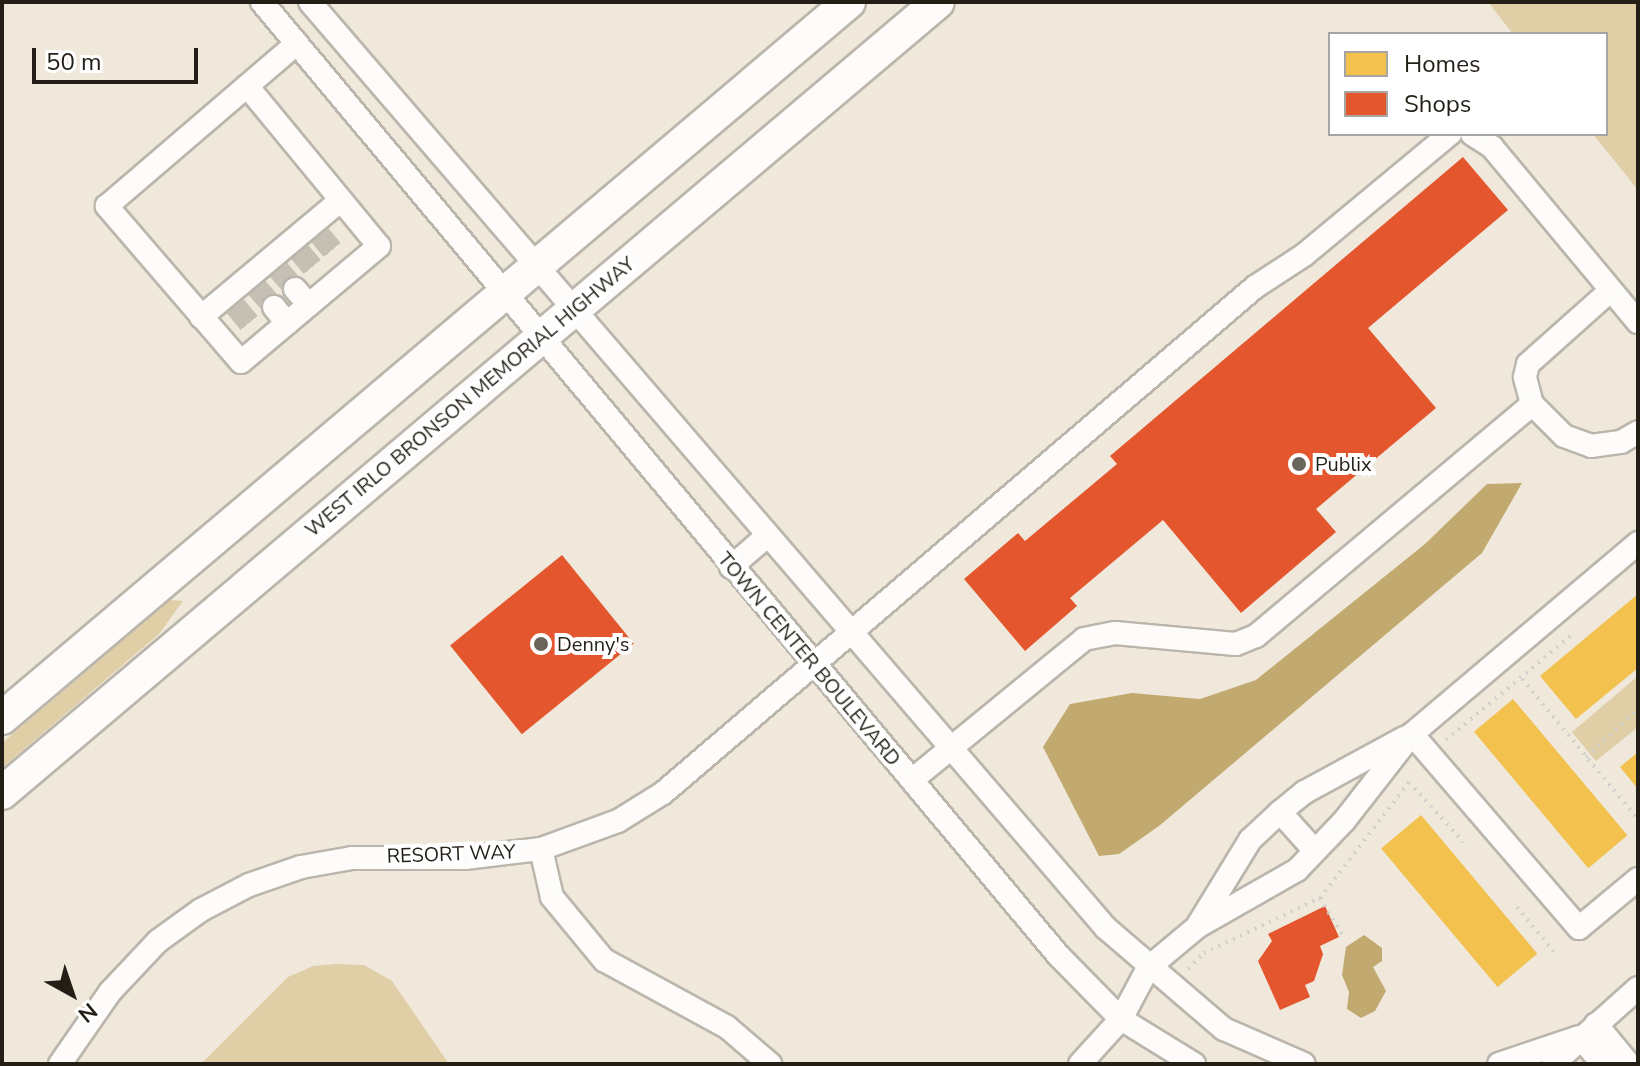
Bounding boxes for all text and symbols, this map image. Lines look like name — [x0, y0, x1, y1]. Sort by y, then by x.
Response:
scale bar — [36, 32, 202, 82]
legend — [1328, 32, 1608, 136]
text: 50 m — [46, 46, 102, 78]
text: Homes — [1404, 48, 1480, 80]
text: Shops — [1404, 88, 1471, 120]
street label: WEST IRLO BRONSON MEMORIAL HIGHWAY — [300, 252, 640, 542]
place label: Publix — [1315, 452, 1371, 476]
marker: Publix — [1290, 455, 1308, 473]
street label: TOWN CENTER BOULEVARD — [713, 547, 905, 771]
place label: Denny's — [557, 632, 629, 656]
marker: Denny's — [532, 635, 550, 653]
street label: RESORT WAY — [386, 840, 516, 868]
north arrow — [32, 954, 112, 1034]
text: N — [71, 996, 103, 1029]

